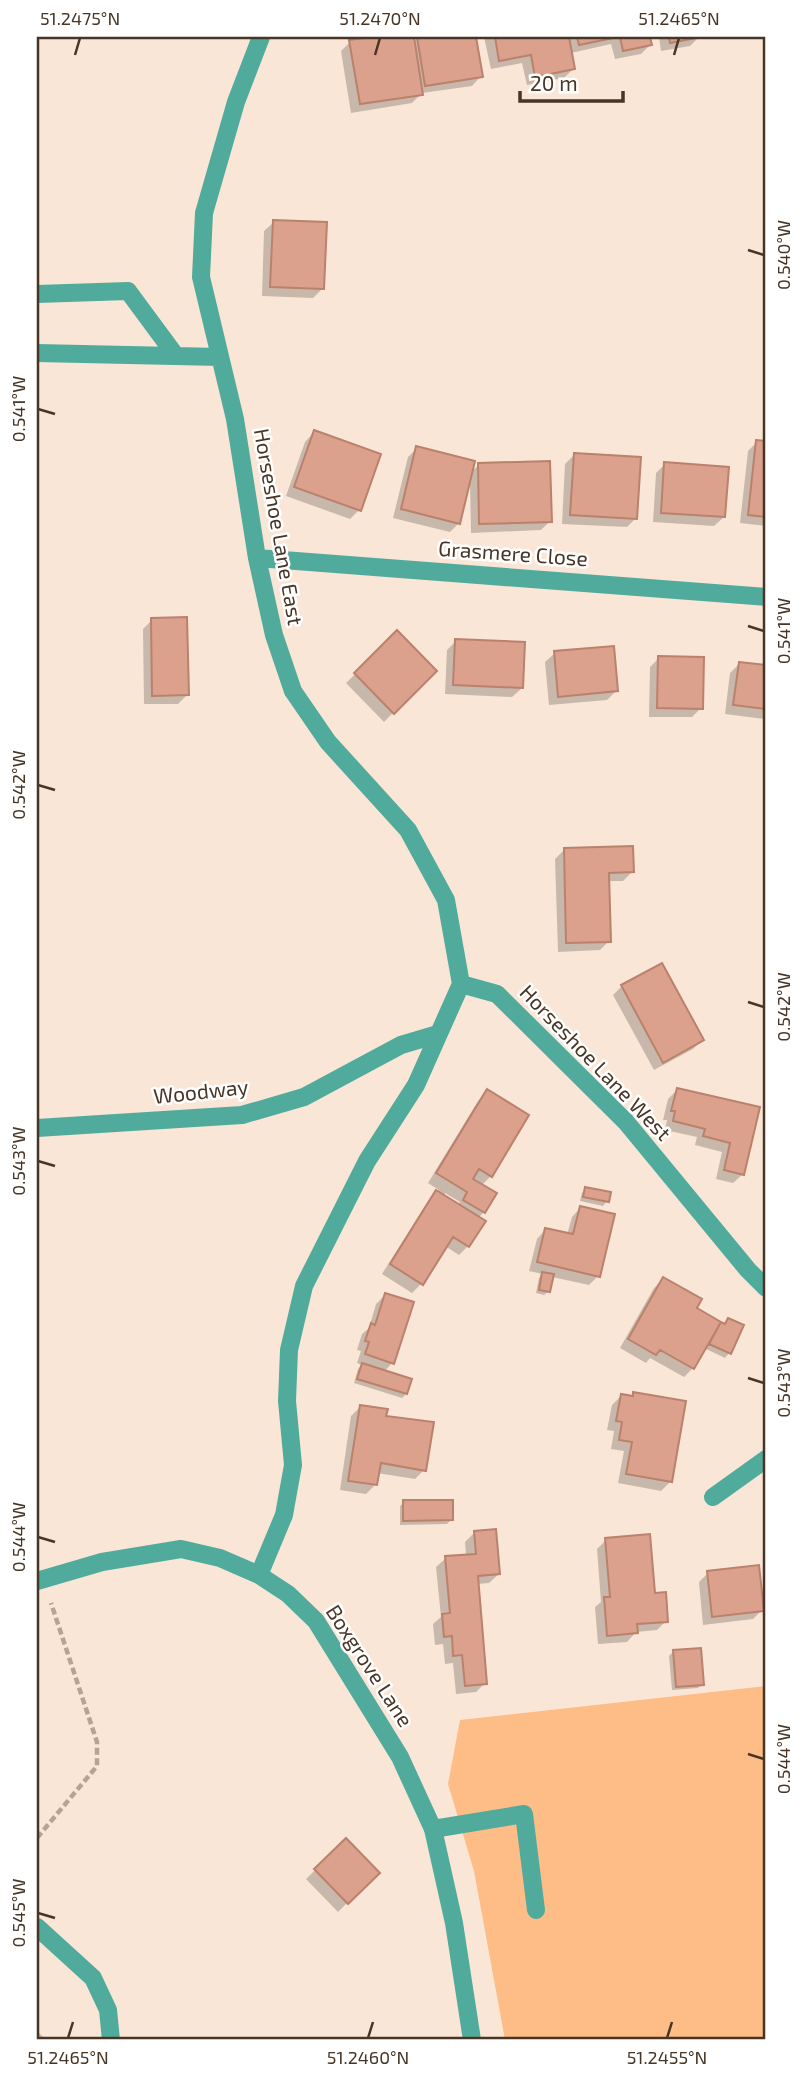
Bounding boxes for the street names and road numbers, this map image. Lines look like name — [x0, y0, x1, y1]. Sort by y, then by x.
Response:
street label: Horseshoe Lane East — [250, 426, 309, 627]
street label: Grasmere Close — [438, 535, 589, 570]
street label: Horseshoe Lane West — [515, 979, 677, 1145]
street label: Woodway — [152, 1073, 250, 1108]
street label: Boxgrove Lane — [322, 1600, 419, 1731]

